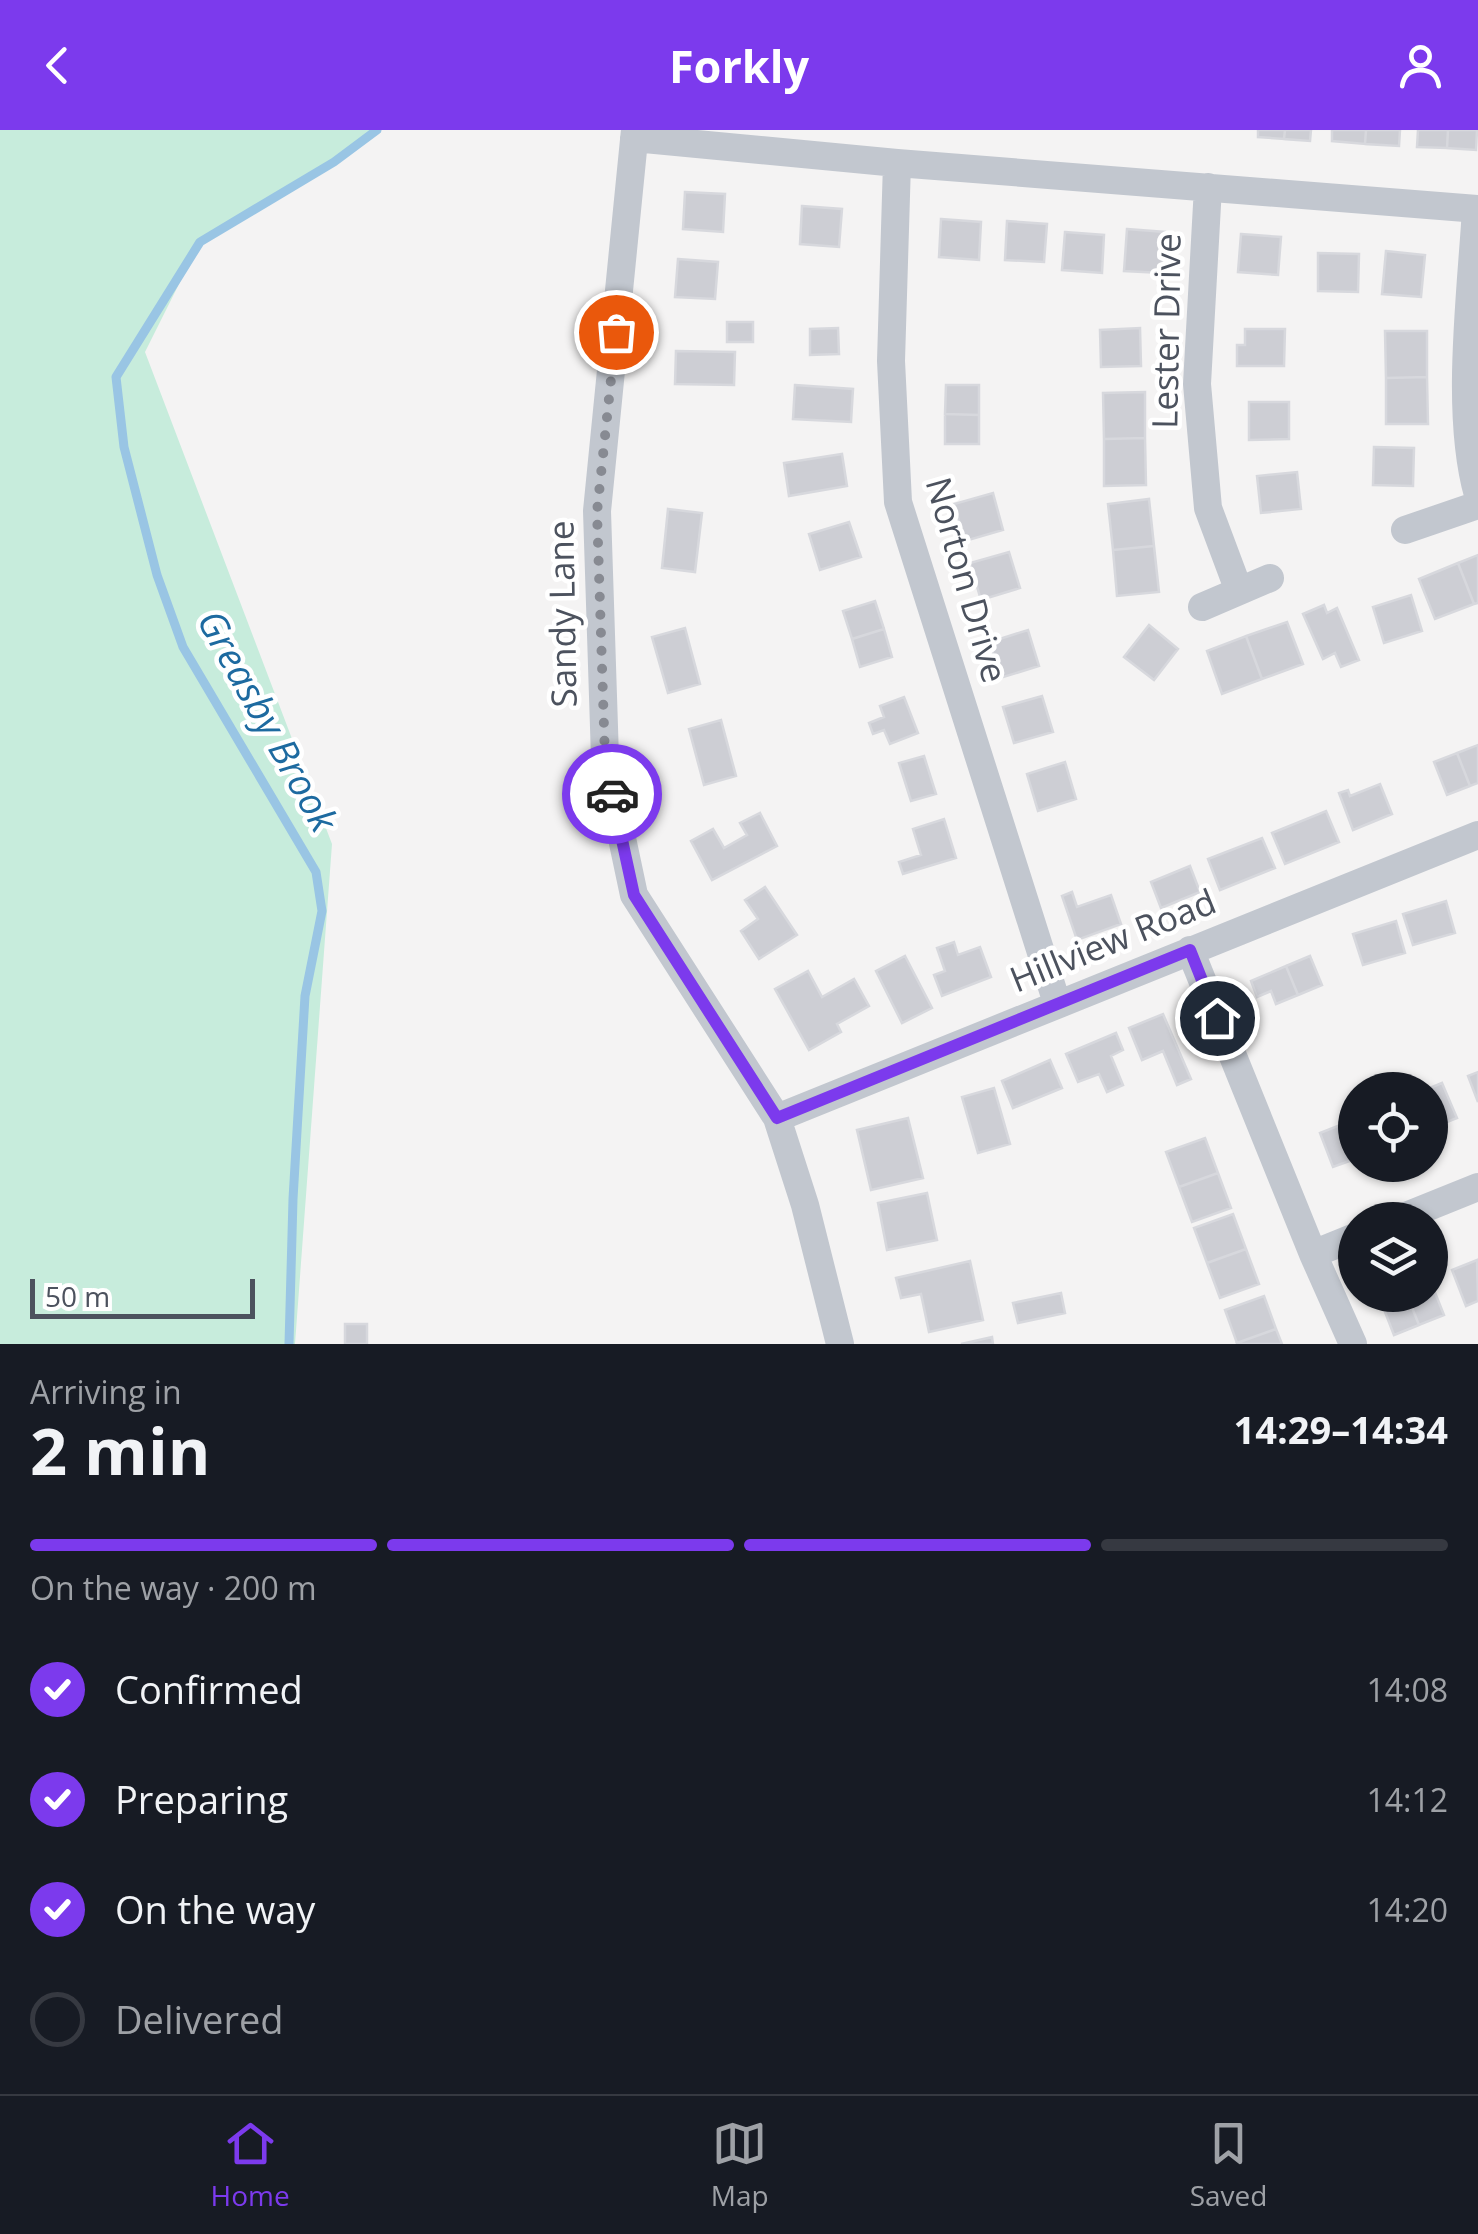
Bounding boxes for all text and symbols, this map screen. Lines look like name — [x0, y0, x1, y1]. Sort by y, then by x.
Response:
text: Forkly — [669, 35, 809, 96]
icon: back — [30, 38, 85, 93]
icon: person — [1393, 38, 1448, 93]
street label: Lester Drive — [1140, 233, 1191, 429]
pin — [574, 290, 659, 375]
icon: bag — [589, 305, 644, 360]
street label: Norton Drive — [916, 471, 1019, 688]
street label: Sandy Lane — [536, 520, 587, 708]
water label: Greasby Brook — [186, 600, 352, 842]
courier — [562, 744, 662, 844]
icon: car — [585, 767, 640, 822]
street label: Hillview Road — [1003, 877, 1222, 1002]
pin — [1175, 976, 1260, 1061]
icon: home — [1190, 991, 1245, 1046]
map controls — [1338, 1072, 1448, 1312]
button: locate — [1338, 1072, 1448, 1182]
button: layers — [1338, 1202, 1448, 1312]
scale bar — [30, 1274, 255, 1318]
text: 50 m — [45, 1277, 110, 1315]
text: Arriving in — [30, 1370, 182, 1413]
text: 14:29–14:34 — [1234, 1403, 1448, 1455]
text: 2 min — [30, 1406, 210, 1494]
text: On the way · 200 m — [30, 1566, 317, 1609]
icon: check — [30, 1662, 85, 1717]
text: Confirmed — [115, 1663, 303, 1715]
text: 14:08 — [1366, 1668, 1448, 1711]
icon: check — [30, 1772, 85, 1827]
text: Preparing — [115, 1773, 288, 1825]
text: 14:12 — [1366, 1778, 1448, 1821]
icon: check — [30, 1882, 85, 1937]
text: On the way — [115, 1883, 315, 1935]
text: 14:20 — [1366, 1888, 1448, 1931]
text: Delivered — [115, 1993, 284, 2045]
tab: Home — [211, 2116, 290, 2214]
tab: Map — [711, 2116, 769, 2214]
tab: Saved — [1190, 2116, 1267, 2214]

